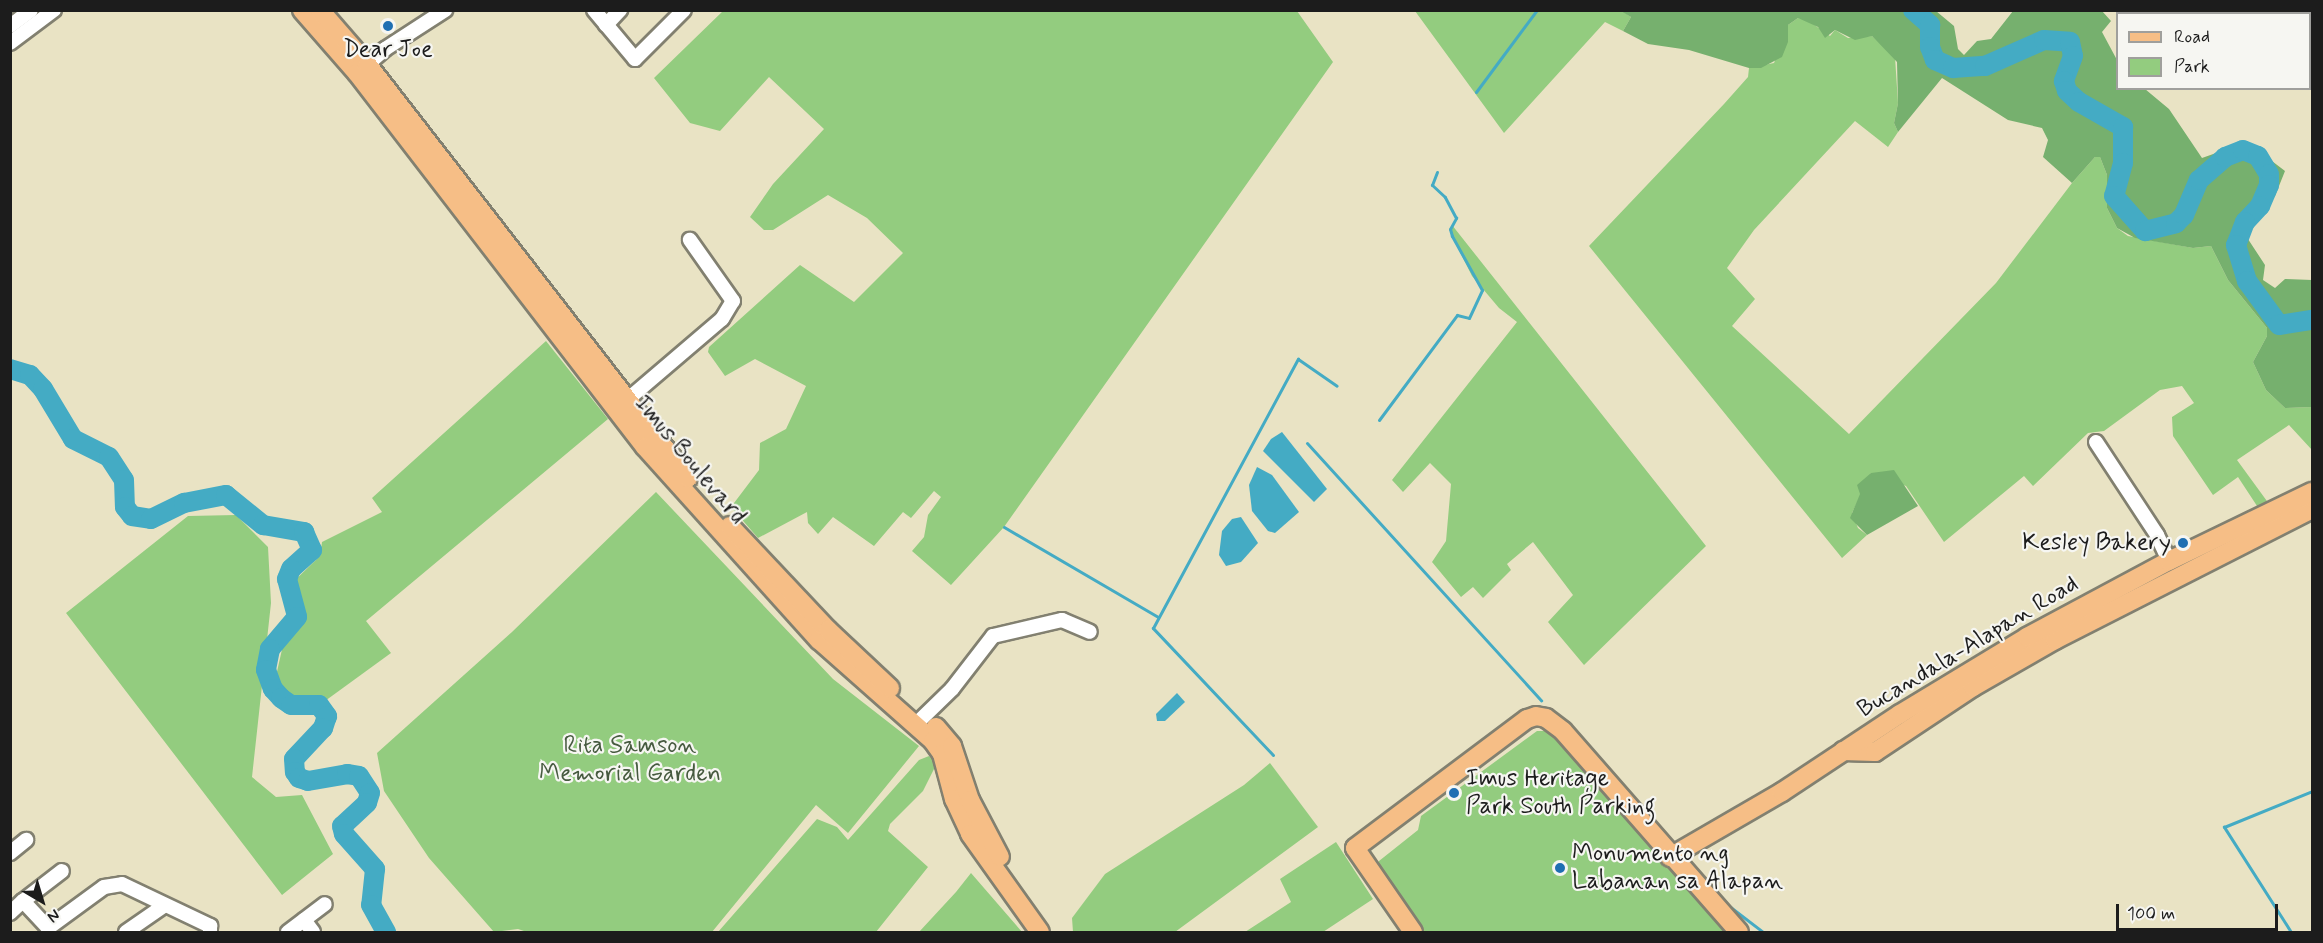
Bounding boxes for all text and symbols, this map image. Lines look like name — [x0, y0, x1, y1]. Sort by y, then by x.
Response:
legend — [2116, 12, 2311, 90]
marker: Dear Joe — [381, 19, 395, 33]
text: Road — [2174, 25, 2210, 49]
place label: Dear Joe — [343, 36, 433, 64]
text: Park — [2174, 55, 2210, 79]
street label: Imus Boulevard — [630, 392, 750, 528]
place label: Kesley Bakery — [2023, 529, 2171, 557]
marker: Kesley Bakery — [2176, 536, 2190, 550]
street label: Bucandala-Alapan Road — [1852, 570, 2084, 724]
park label: Rita Samson Memorial Garden — [540, 732, 720, 788]
place label: Imus Heritage Park South Parking — [1466, 765, 1655, 821]
marker: Imus Heritage Park South Parking — [1447, 786, 1461, 800]
place label: Monumento ng Labanan sa Alapan — [1572, 840, 1781, 896]
marker: Monumento ng Labanan sa Alapan — [1553, 861, 1567, 875]
north arrow — [12, 871, 72, 931]
scale bar — [2119, 892, 2281, 930]
text: 100 m — [2127, 902, 2175, 926]
text: N — [43, 904, 64, 927]

